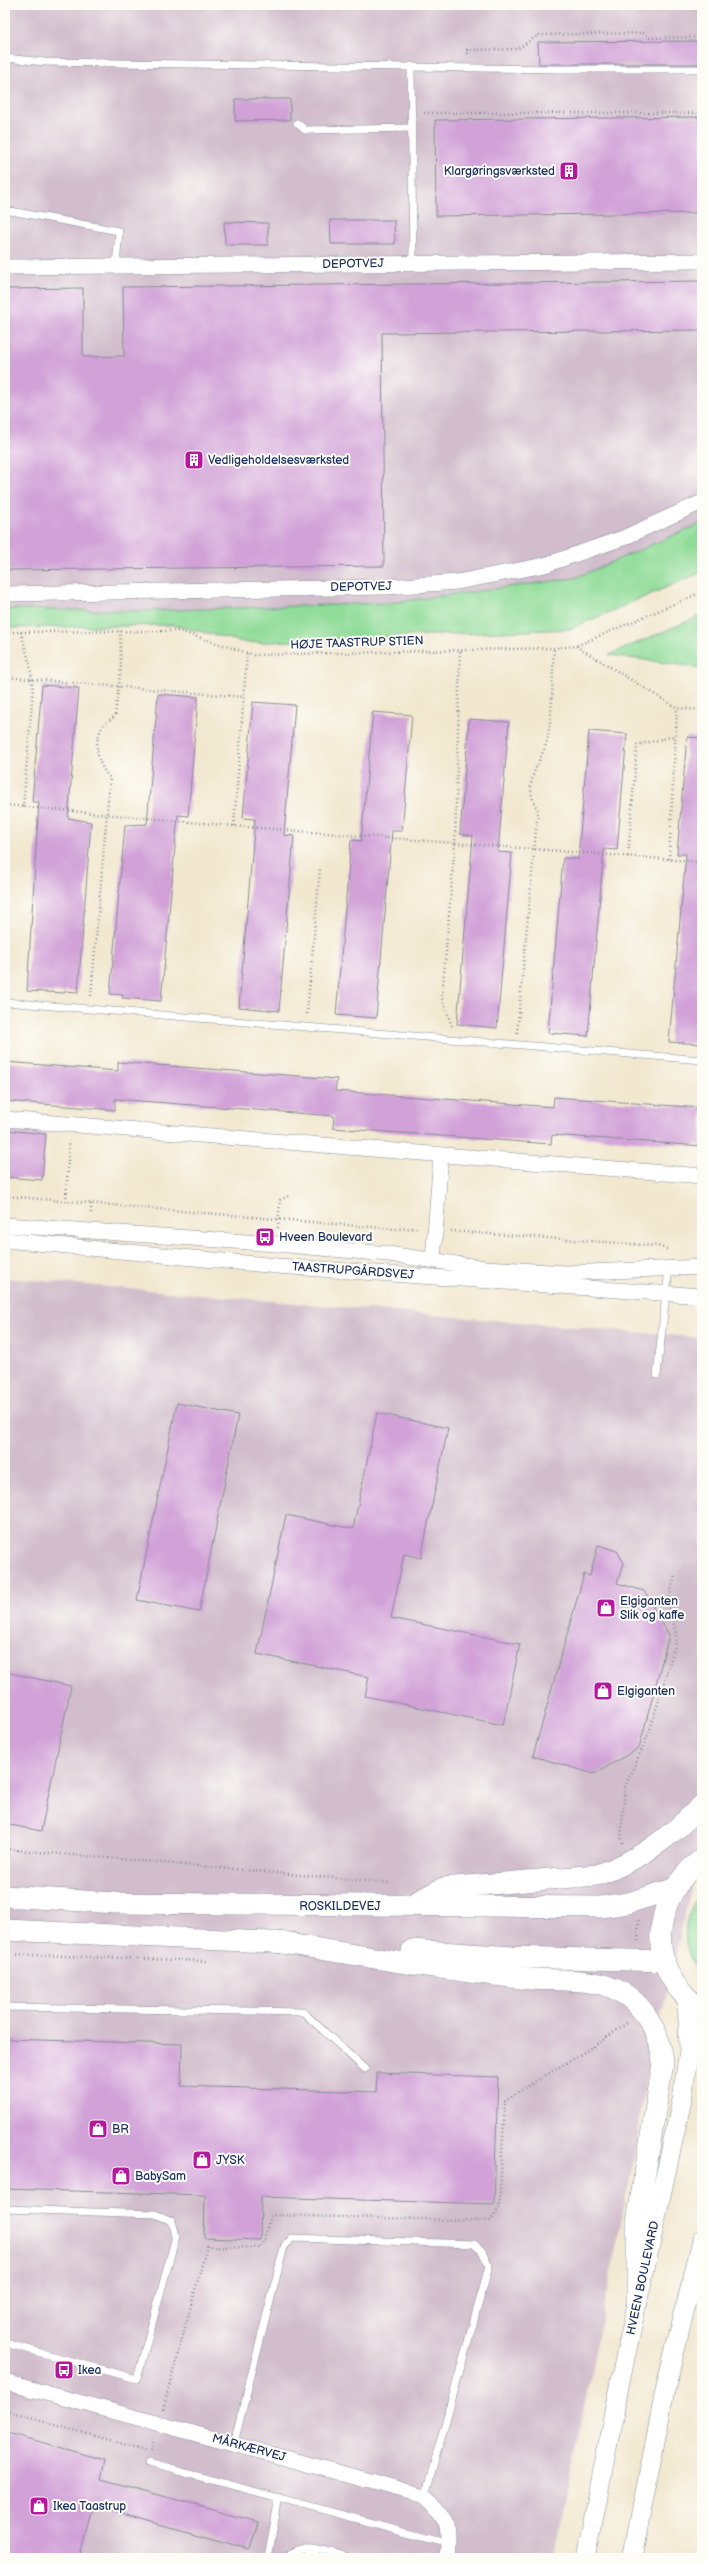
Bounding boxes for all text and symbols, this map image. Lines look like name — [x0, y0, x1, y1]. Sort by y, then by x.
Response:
building icon: Klargøringsværksted — [558, 160, 580, 182]
place label: Klargøringsværksted — [444, 164, 555, 179]
street label: DEPOTVEJ — [322, 256, 385, 272]
building icon: Vedligeholdelsesværksted — [183, 449, 205, 471]
place label: Vedligeholdelsesværksted — [208, 453, 349, 468]
street label: DEPOTVEJ — [330, 579, 393, 595]
street label: HØJE TAASTRUP STIEN — [290, 633, 424, 653]
bus stop icon: Hveen Boulevard — [254, 1226, 276, 1248]
place label: Hveen Boulevard — [279, 1230, 372, 1245]
street label: TAASTRUPGÅRDSVEJ — [292, 1258, 415, 1283]
place label: Elgiganten Slik og kaffe — [620, 1594, 685, 1623]
shop icon: Elgiganten Slik og kaffe — [595, 1597, 617, 1619]
shop icon: Elgiganten — [592, 1680, 614, 1702]
place label: Elgiganten — [617, 1684, 675, 1699]
street label: ROSKILDEVEJ — [299, 1899, 381, 1914]
shop icon: BR — [87, 2118, 109, 2140]
place label: BR — [112, 2122, 129, 2137]
shop icon: JYSK — [191, 2149, 213, 2171]
place label: JYSK — [216, 2153, 245, 2168]
shop icon: BabySam — [110, 2165, 132, 2187]
place label: BabySam — [135, 2169, 186, 2184]
street label: HVEEN BOULEVARD — [624, 2219, 662, 2336]
bus stop icon: Ikea — [53, 2359, 75, 2381]
place label: Ikea — [78, 2363, 102, 2378]
street label: MÅRKÆRVEJ — [211, 2430, 288, 2465]
shop icon: Ikea Taastrup — [28, 2495, 50, 2517]
place label: Ikea Taastrup — [53, 2499, 126, 2514]

